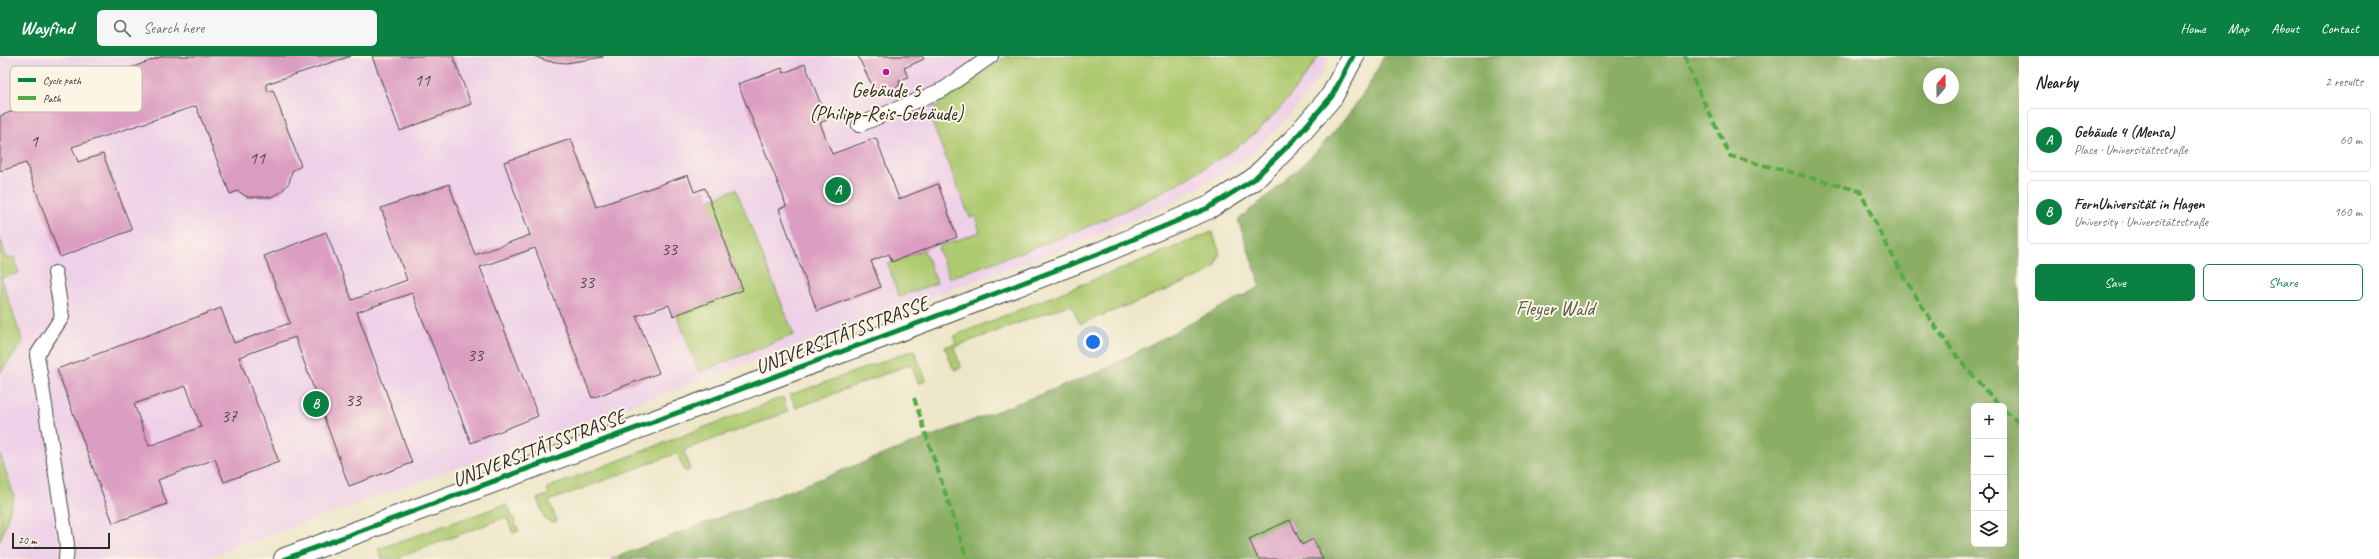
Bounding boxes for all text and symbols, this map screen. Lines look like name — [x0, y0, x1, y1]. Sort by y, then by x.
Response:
search box — [97, 10, 377, 46]
text: Wayfind — [20, 16, 73, 40]
icon: search — [111, 17, 133, 39]
text: Search here — [143, 19, 204, 38]
text: Home — [2180, 20, 2206, 37]
text: Map — [2228, 20, 2249, 37]
text: About — [2271, 20, 2299, 37]
text: Contact — [2321, 20, 2359, 37]
legend — [10, 66, 142, 112]
marker: Gebäude 5 (Philipp-Reis-Gebäude) — [881, 67, 891, 77]
north arrow — [1923, 68, 1959, 104]
house number: 11 — [414, 69, 431, 91]
text: Nearby — [2035, 72, 2078, 93]
text: Cycle path — [43, 73, 82, 87]
text: 2 results — [2325, 74, 2363, 90]
place label: Gebäude 5 (Philipp-Reis-Gebäude) — [809, 78, 964, 126]
text: Path — [43, 91, 62, 105]
text: Gebäude 4 (Mensa) — [2074, 123, 2174, 142]
house number: 1 — [30, 130, 39, 152]
text: A — [2046, 132, 2052, 148]
text: 60 m — [2340, 132, 2362, 148]
text: Place · Universitätsstraße — [2074, 142, 2187, 158]
house number: 11 — [249, 147, 266, 169]
pin: A — [825, 175, 851, 205]
text: FernUniversität in Hagen — [2074, 195, 2204, 214]
text: B — [2046, 204, 2052, 220]
text: 160 m — [2334, 204, 2362, 220]
text: University · Universitätsstraße — [2074, 214, 2208, 230]
house number: 33 — [661, 238, 679, 260]
button: Save — [2035, 264, 2195, 301]
button: Share — [2203, 264, 2363, 301]
house number: 33 — [578, 271, 596, 293]
street label: UNIVERSITÄTSSTRASSE — [752, 289, 935, 380]
park label: Fleyer Wald — [1516, 296, 1597, 321]
your location — [1083, 332, 1103, 352]
house number: 33 — [467, 344, 485, 366]
pin: B — [303, 389, 329, 419]
house number: 33 — [345, 389, 363, 411]
street label: UNIVERSITÄTSSTRASSE — [449, 402, 632, 493]
map controls — [1971, 403, 2007, 547]
button: + — [1971, 403, 2007, 439]
house number: 37 — [221, 405, 238, 427]
button: − — [1971, 439, 2007, 475]
button: locate — [1971, 475, 2007, 511]
button: layers — [1971, 511, 2007, 547]
scale bar — [12, 531, 110, 550]
text: 20 m — [18, 533, 37, 547]

